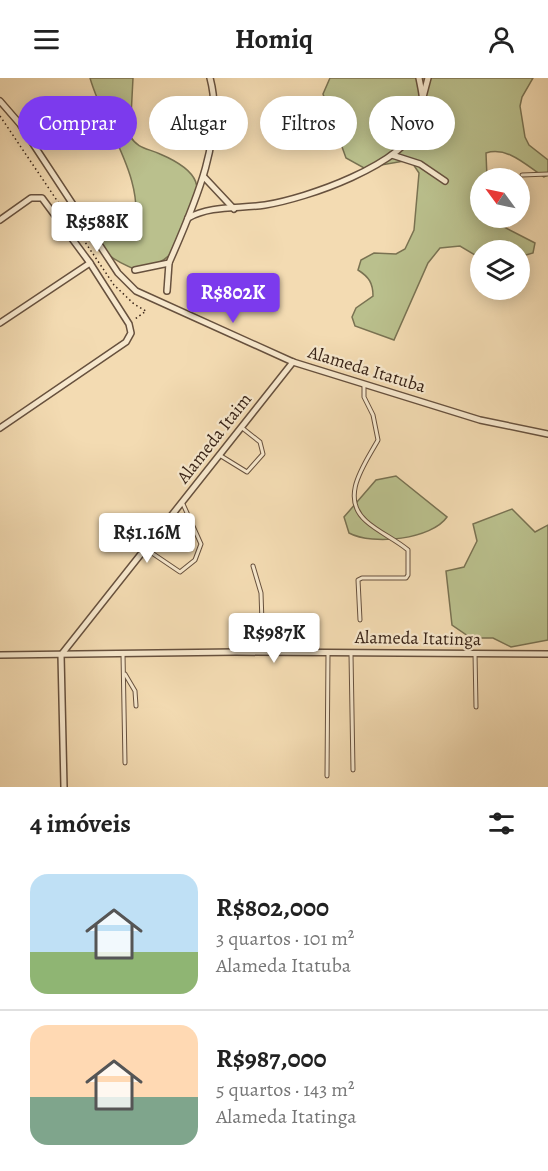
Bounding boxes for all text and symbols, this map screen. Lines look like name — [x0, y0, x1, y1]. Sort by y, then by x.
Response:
text: Homiq — [235, 21, 313, 57]
icon: menu — [30, 23, 63, 56]
icon: person — [485, 23, 518, 56]
chip: Comprar — [18, 96, 137, 150]
chip: Alugar — [149, 96, 248, 150]
chip: Filtros — [260, 96, 357, 150]
chip: Novo — [369, 96, 455, 150]
north arrow — [470, 168, 530, 228]
map controls — [470, 168, 530, 300]
pin: R$588K — [48, 202, 146, 253]
text: R$588K — [65, 208, 129, 235]
button: layers — [470, 240, 530, 300]
pin: R$802K — [184, 273, 282, 324]
text: R$802K — [201, 279, 265, 306]
street label: Alameda Itatuba — [304, 339, 429, 398]
street label: Alameda Itaim — [171, 388, 257, 489]
pin: R$1.16M — [92, 513, 202, 564]
text: R$1.16M — [113, 519, 181, 546]
pin: R$987K — [225, 613, 323, 664]
text: R$987K — [243, 619, 305, 646]
street label: Alameda Itatinga — [354, 625, 482, 651]
text: 4 imóveis — [30, 806, 131, 841]
icon: filters — [485, 807, 518, 840]
text: R$802,000 — [216, 890, 329, 925]
icon: home — [78, 898, 150, 970]
text: 3 quartos · 101 m² — [216, 925, 354, 952]
text: Alameda Itatuba — [216, 952, 351, 979]
text: R$987,000 — [216, 1041, 327, 1076]
icon: home — [78, 1049, 150, 1121]
text: 5 quartos · 143 m² — [216, 1076, 355, 1103]
text: Alameda Itatinga — [216, 1103, 357, 1130]

